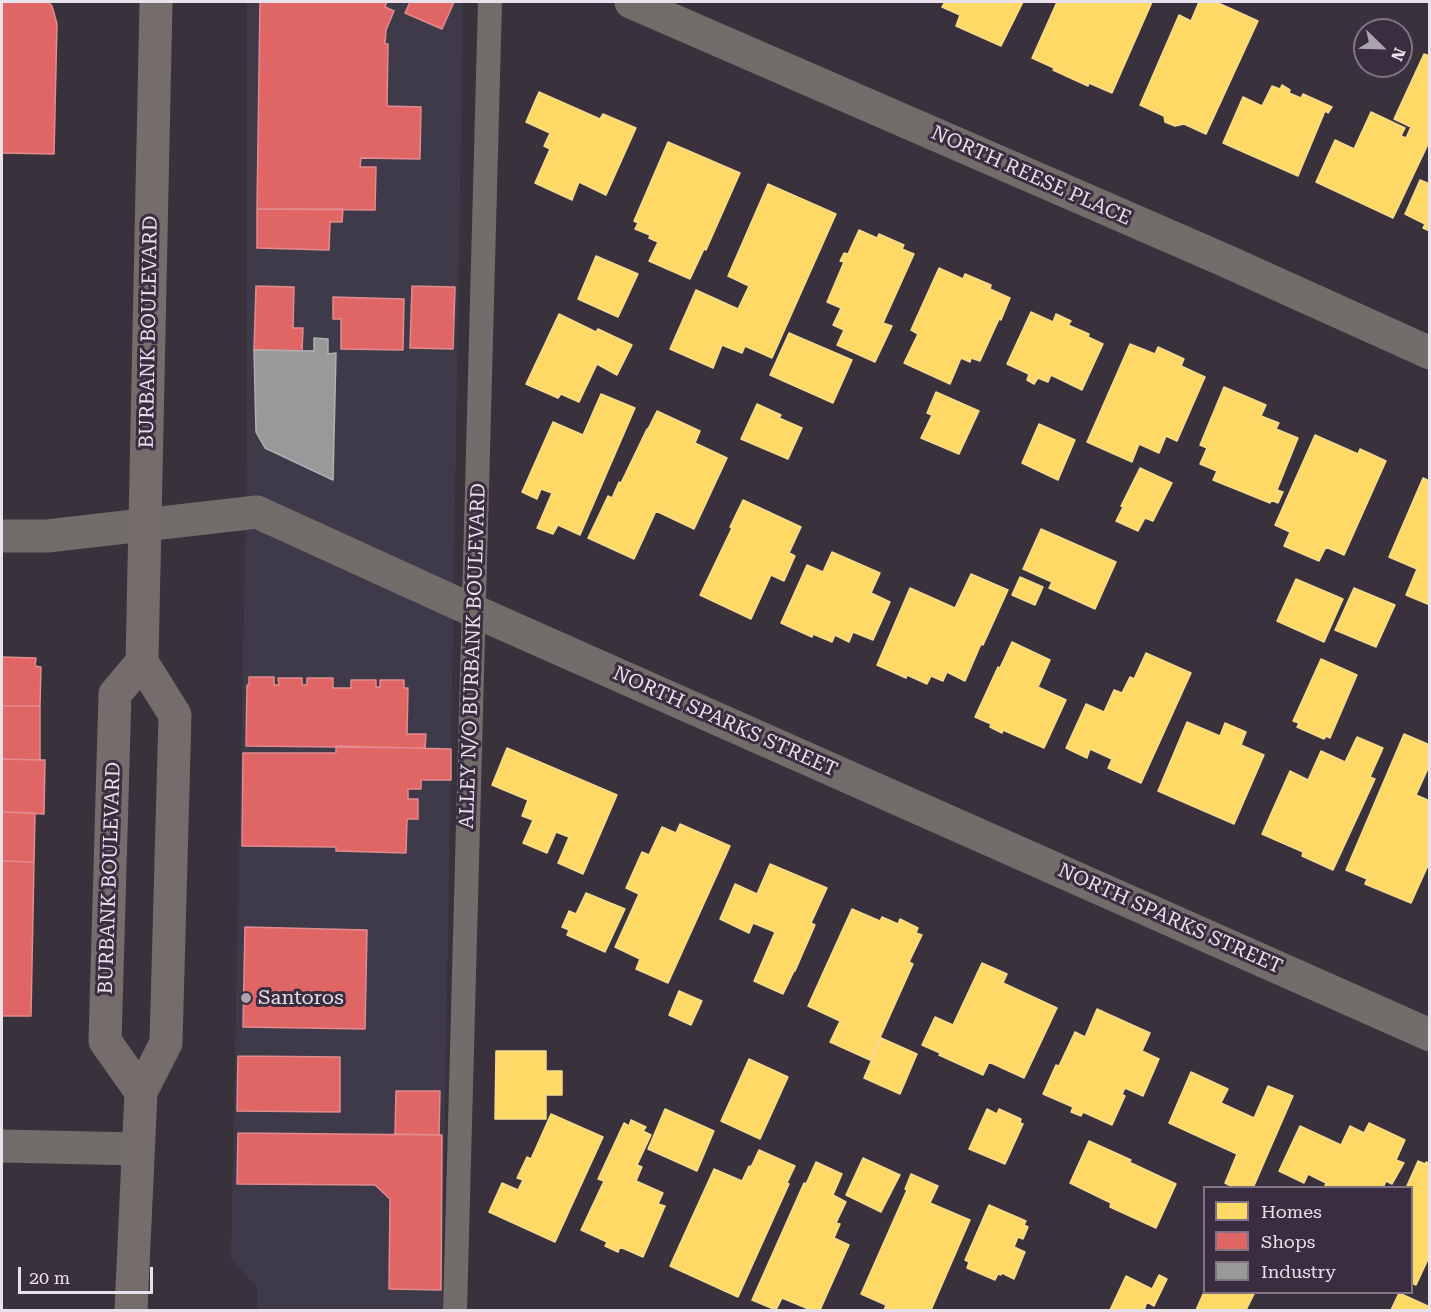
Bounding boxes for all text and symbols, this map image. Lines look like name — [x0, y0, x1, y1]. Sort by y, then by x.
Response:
north arrow — [1353, 18, 1413, 78]
text: N — [1387, 45, 1409, 64]
street label: NORTH REESE PLACE — [927, 121, 1135, 231]
street label: BURBANK BOULEVARD — [135, 215, 163, 449]
street label: ALLEY N/O BURBANK BOULEVARD — [455, 483, 491, 829]
street label: NORTH SPARKS STREET — [609, 662, 841, 782]
street label: BURBANK BOULEVARD — [94, 761, 126, 995]
street label: NORTH SPARKS STREET — [1054, 859, 1286, 979]
place label: Santoros — [258, 986, 344, 1010]
marker: Santoros — [239, 991, 253, 1005]
legend — [1203, 1186, 1413, 1294]
text: Homes — [1261, 1201, 1322, 1222]
text: Shops — [1261, 1231, 1315, 1252]
scale bar — [21, 1255, 156, 1293]
text: Industry — [1261, 1261, 1336, 1282]
text: 20 m — [29, 1267, 70, 1288]

